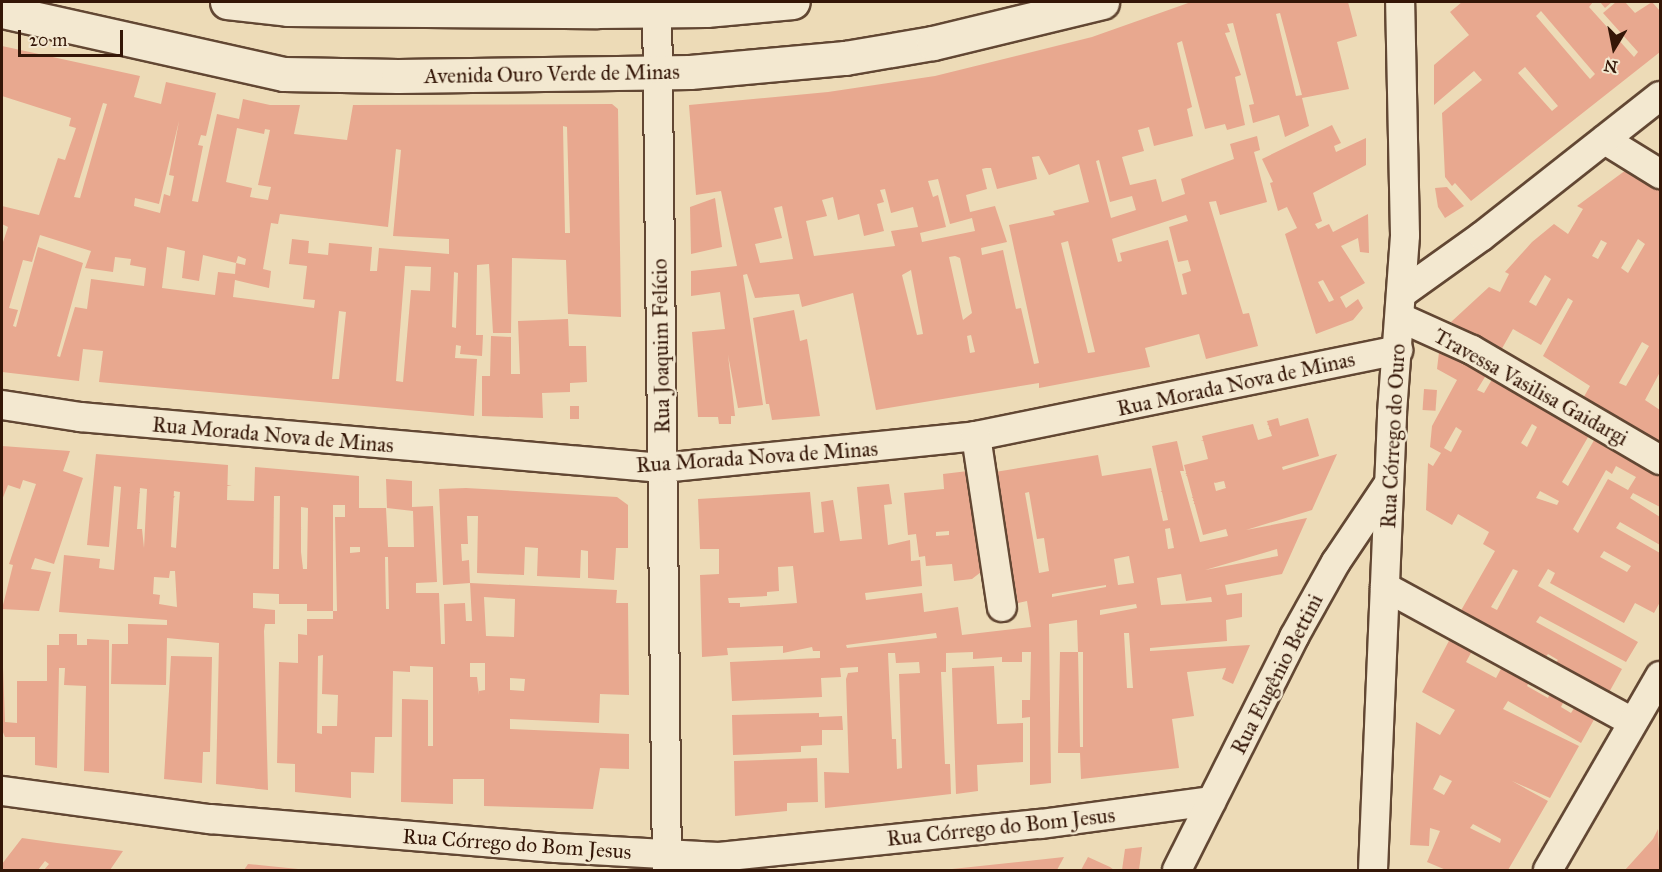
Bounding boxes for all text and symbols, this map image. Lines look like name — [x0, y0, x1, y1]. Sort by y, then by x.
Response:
scale bar — [21, 18, 126, 56]
north arrow — [1584, 18, 1644, 78]
text: 20 m — [29, 29, 67, 51]
text: N — [1602, 56, 1619, 77]
street label: Avenida Ouro Verde de Minas — [424, 59, 680, 89]
street label: Rua Joaquim Felício — [647, 258, 675, 434]
street label: Travessa Vasilisa Gaidargi — [1429, 323, 1633, 451]
street label: Rua Córrego do Ouro — [1376, 343, 1410, 529]
street label: Rua Morada Nova de Minas — [1115, 346, 1357, 422]
street label: Rua Morada Nova de Minas — [151, 412, 395, 458]
street label: Rua Morada Nova de Minas — [635, 436, 879, 478]
street label: Rua Eugênio Bettini — [1226, 590, 1328, 758]
street label: Rua Córrego do Bom Jesus — [886, 802, 1116, 852]
street label: Rua Córrego do Bom Jesus — [402, 823, 632, 865]

